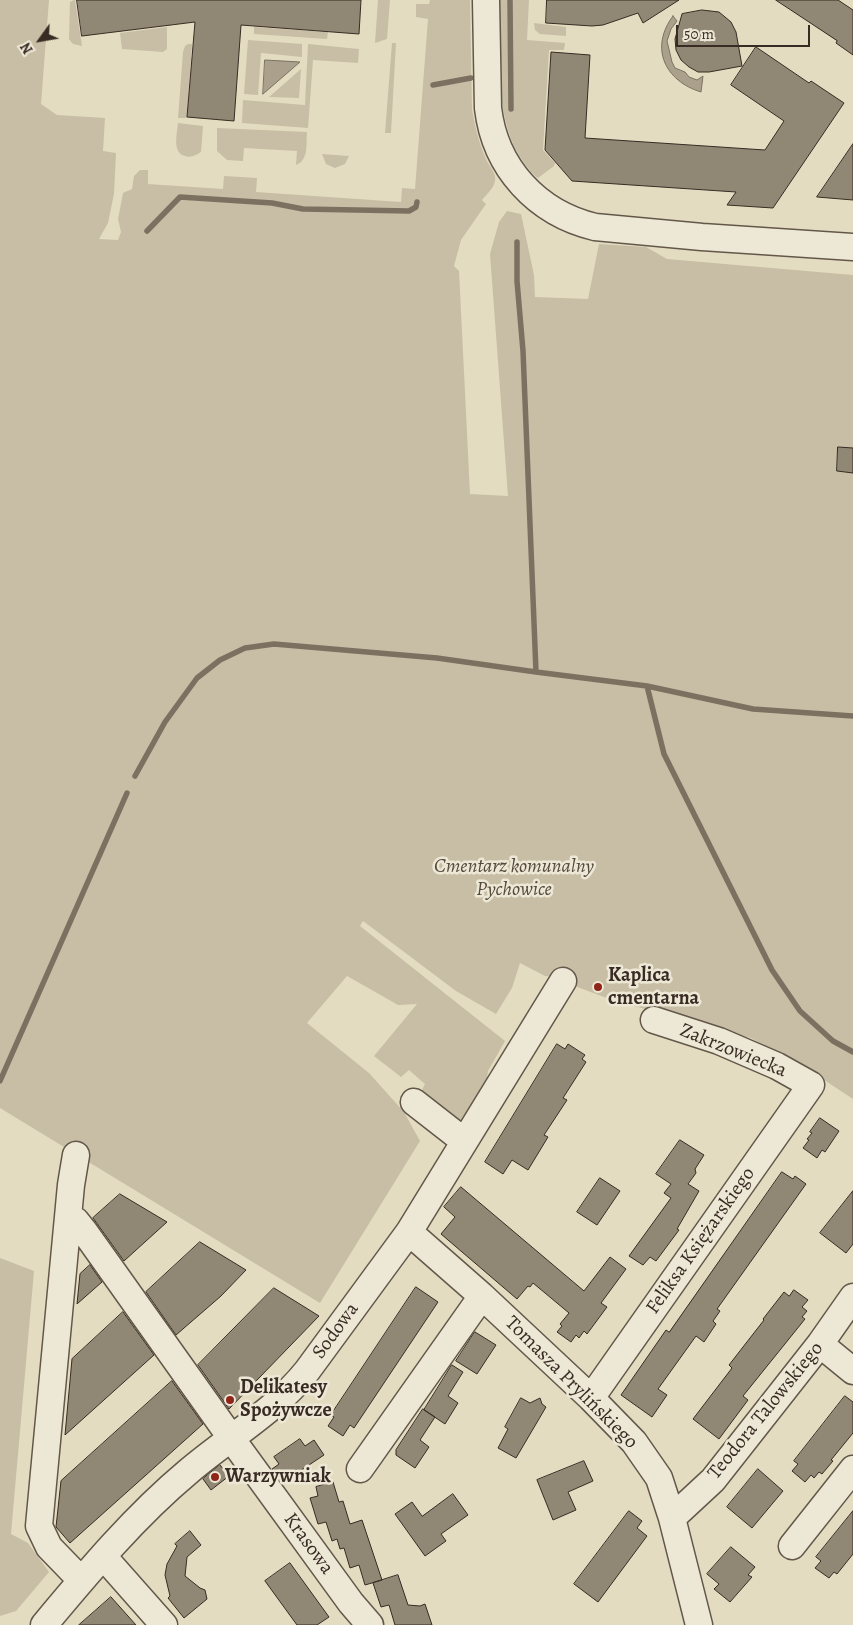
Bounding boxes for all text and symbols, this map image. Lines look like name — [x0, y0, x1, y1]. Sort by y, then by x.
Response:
north arrow — [15, 15, 65, 65]
scale bar — [678, 15, 812, 47]
text: 50 m — [684, 24, 714, 44]
text: N — [16, 39, 38, 58]
park label: Cmentarz komunalny Pychowice — [434, 855, 594, 902]
place label: Kaplica cmentarna — [608, 964, 699, 1011]
marker: Kaplica cmentarna — [592, 981, 604, 993]
street label: Zakrzowiecka — [676, 1019, 790, 1083]
street label: Feliksa Księżarskiego — [641, 1163, 761, 1319]
street label: Sodowa — [308, 1298, 364, 1364]
street label: Tomasza Prylińskiego — [500, 1312, 642, 1454]
street label: Teodora Talowskiego — [703, 1337, 829, 1485]
place label: Delikatesy Spożywcze — [240, 1376, 332, 1423]
marker: Delikatesy Spożywcze — [224, 1394, 236, 1406]
place label: Warzywniak — [225, 1465, 331, 1489]
marker: Warzywniak — [209, 1471, 221, 1483]
street label: Krasowa — [278, 1509, 338, 1579]

